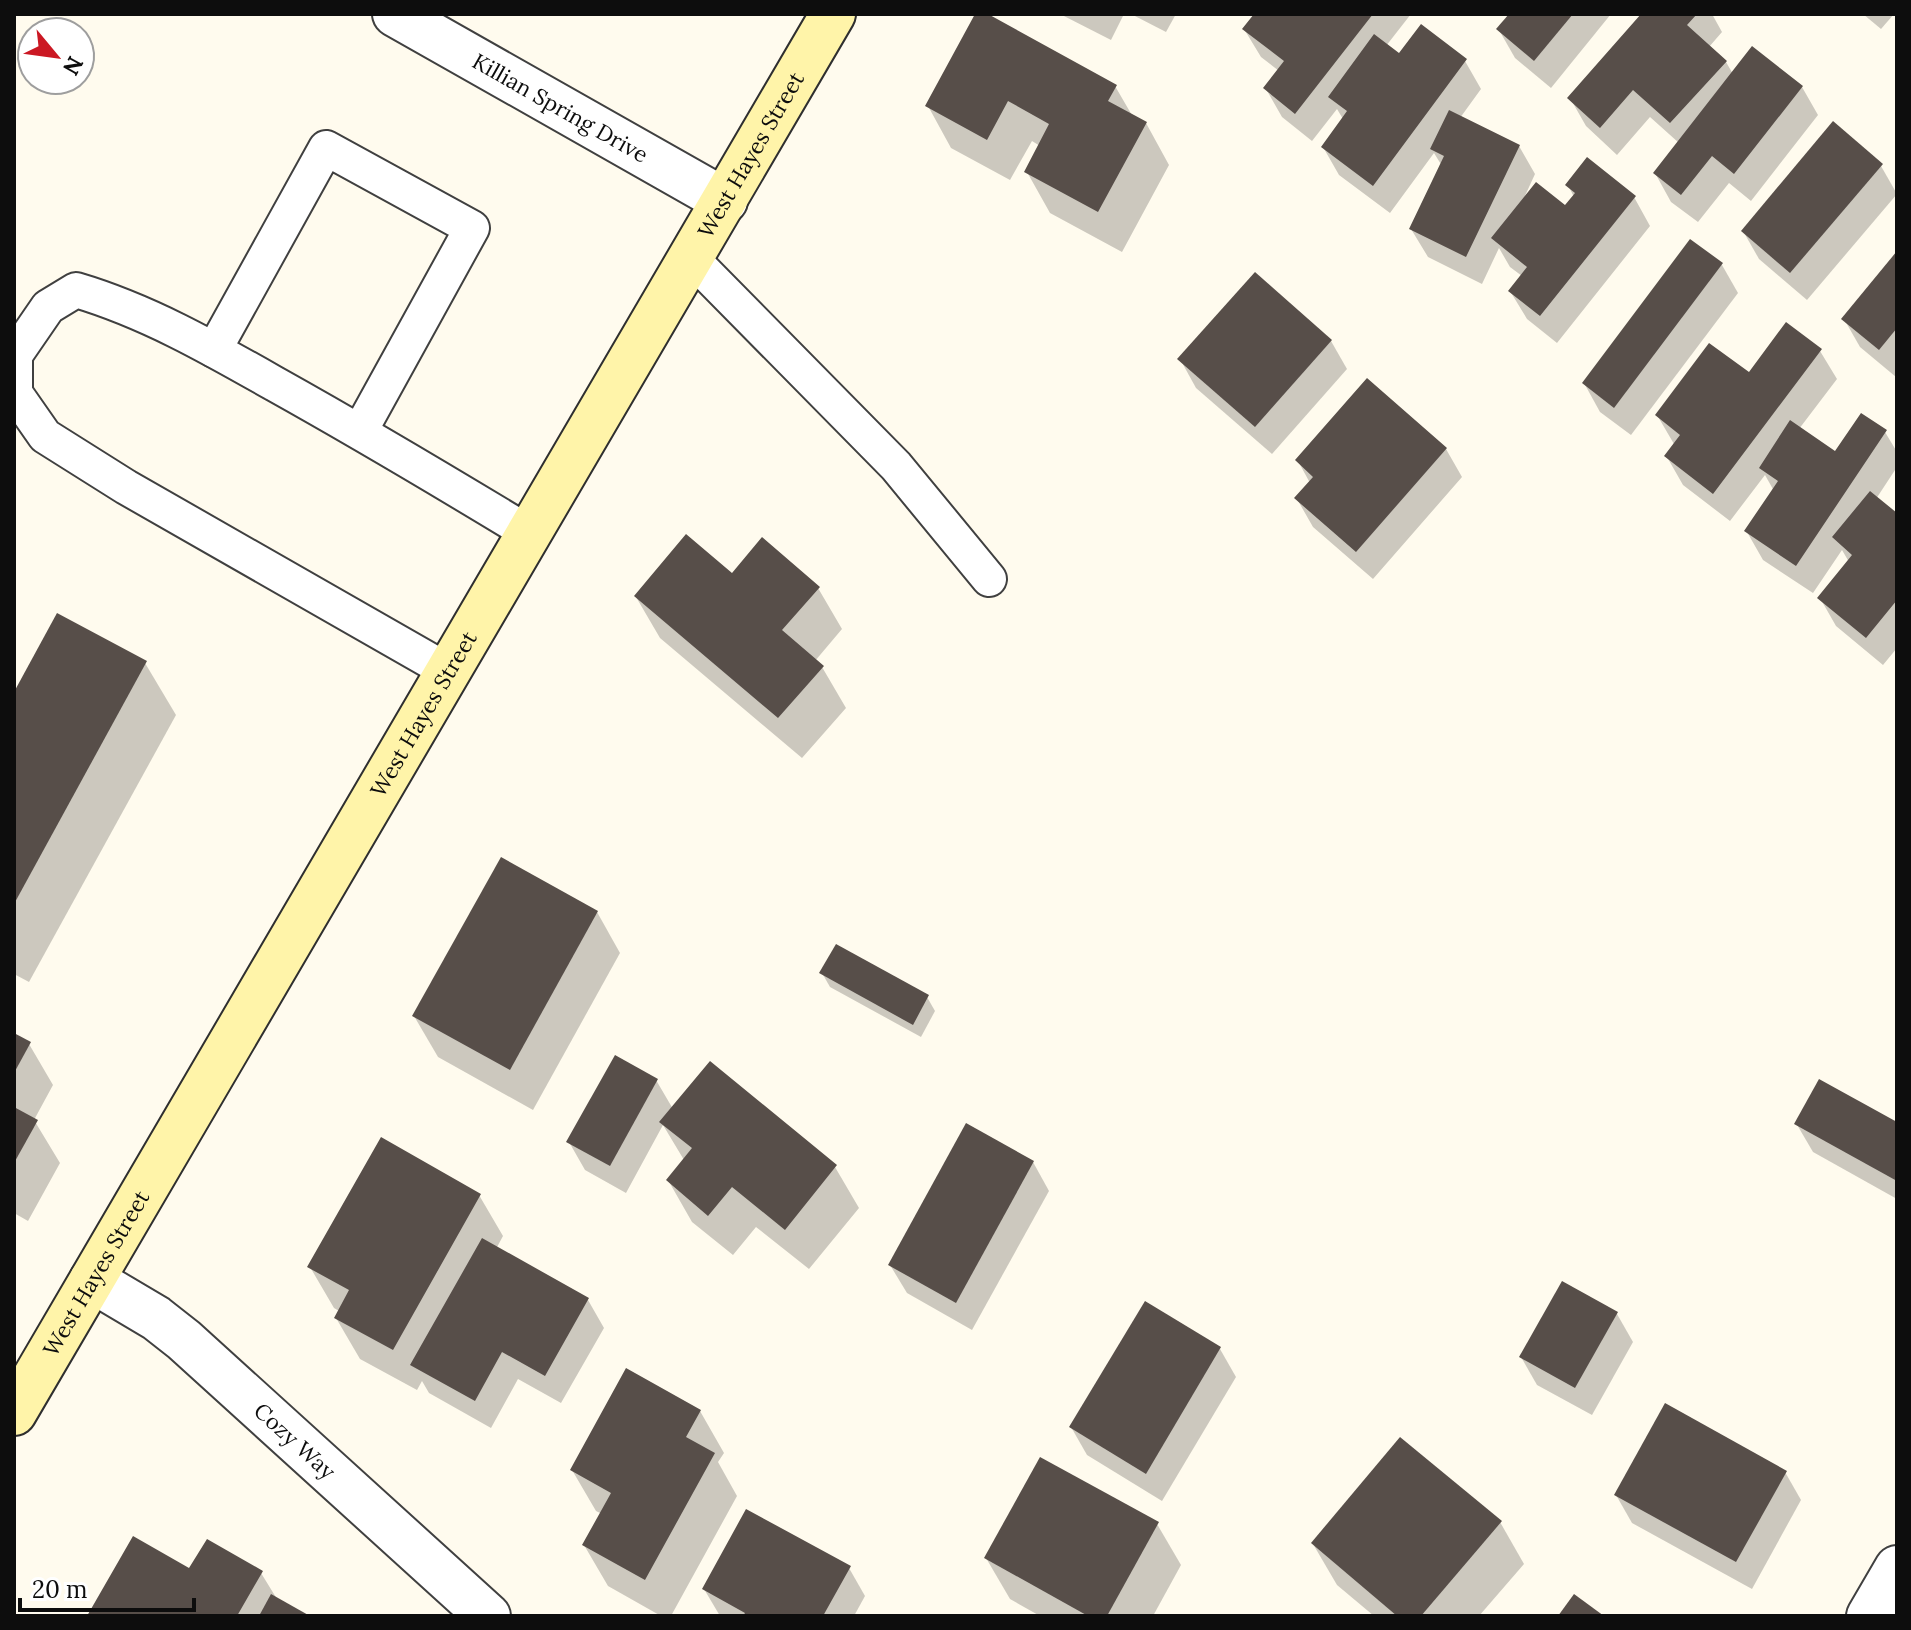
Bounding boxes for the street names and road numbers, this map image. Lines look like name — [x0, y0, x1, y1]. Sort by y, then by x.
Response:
street label: Killian Spring Drive — [467, 47, 653, 169]
street label: West Hayes Street — [691, 66, 810, 243]
street label: West Hayes Street — [364, 626, 483, 802]
street label: West Hayes Street — [36, 1185, 155, 1361]
street label: Cozy Way — [248, 1397, 342, 1485]

